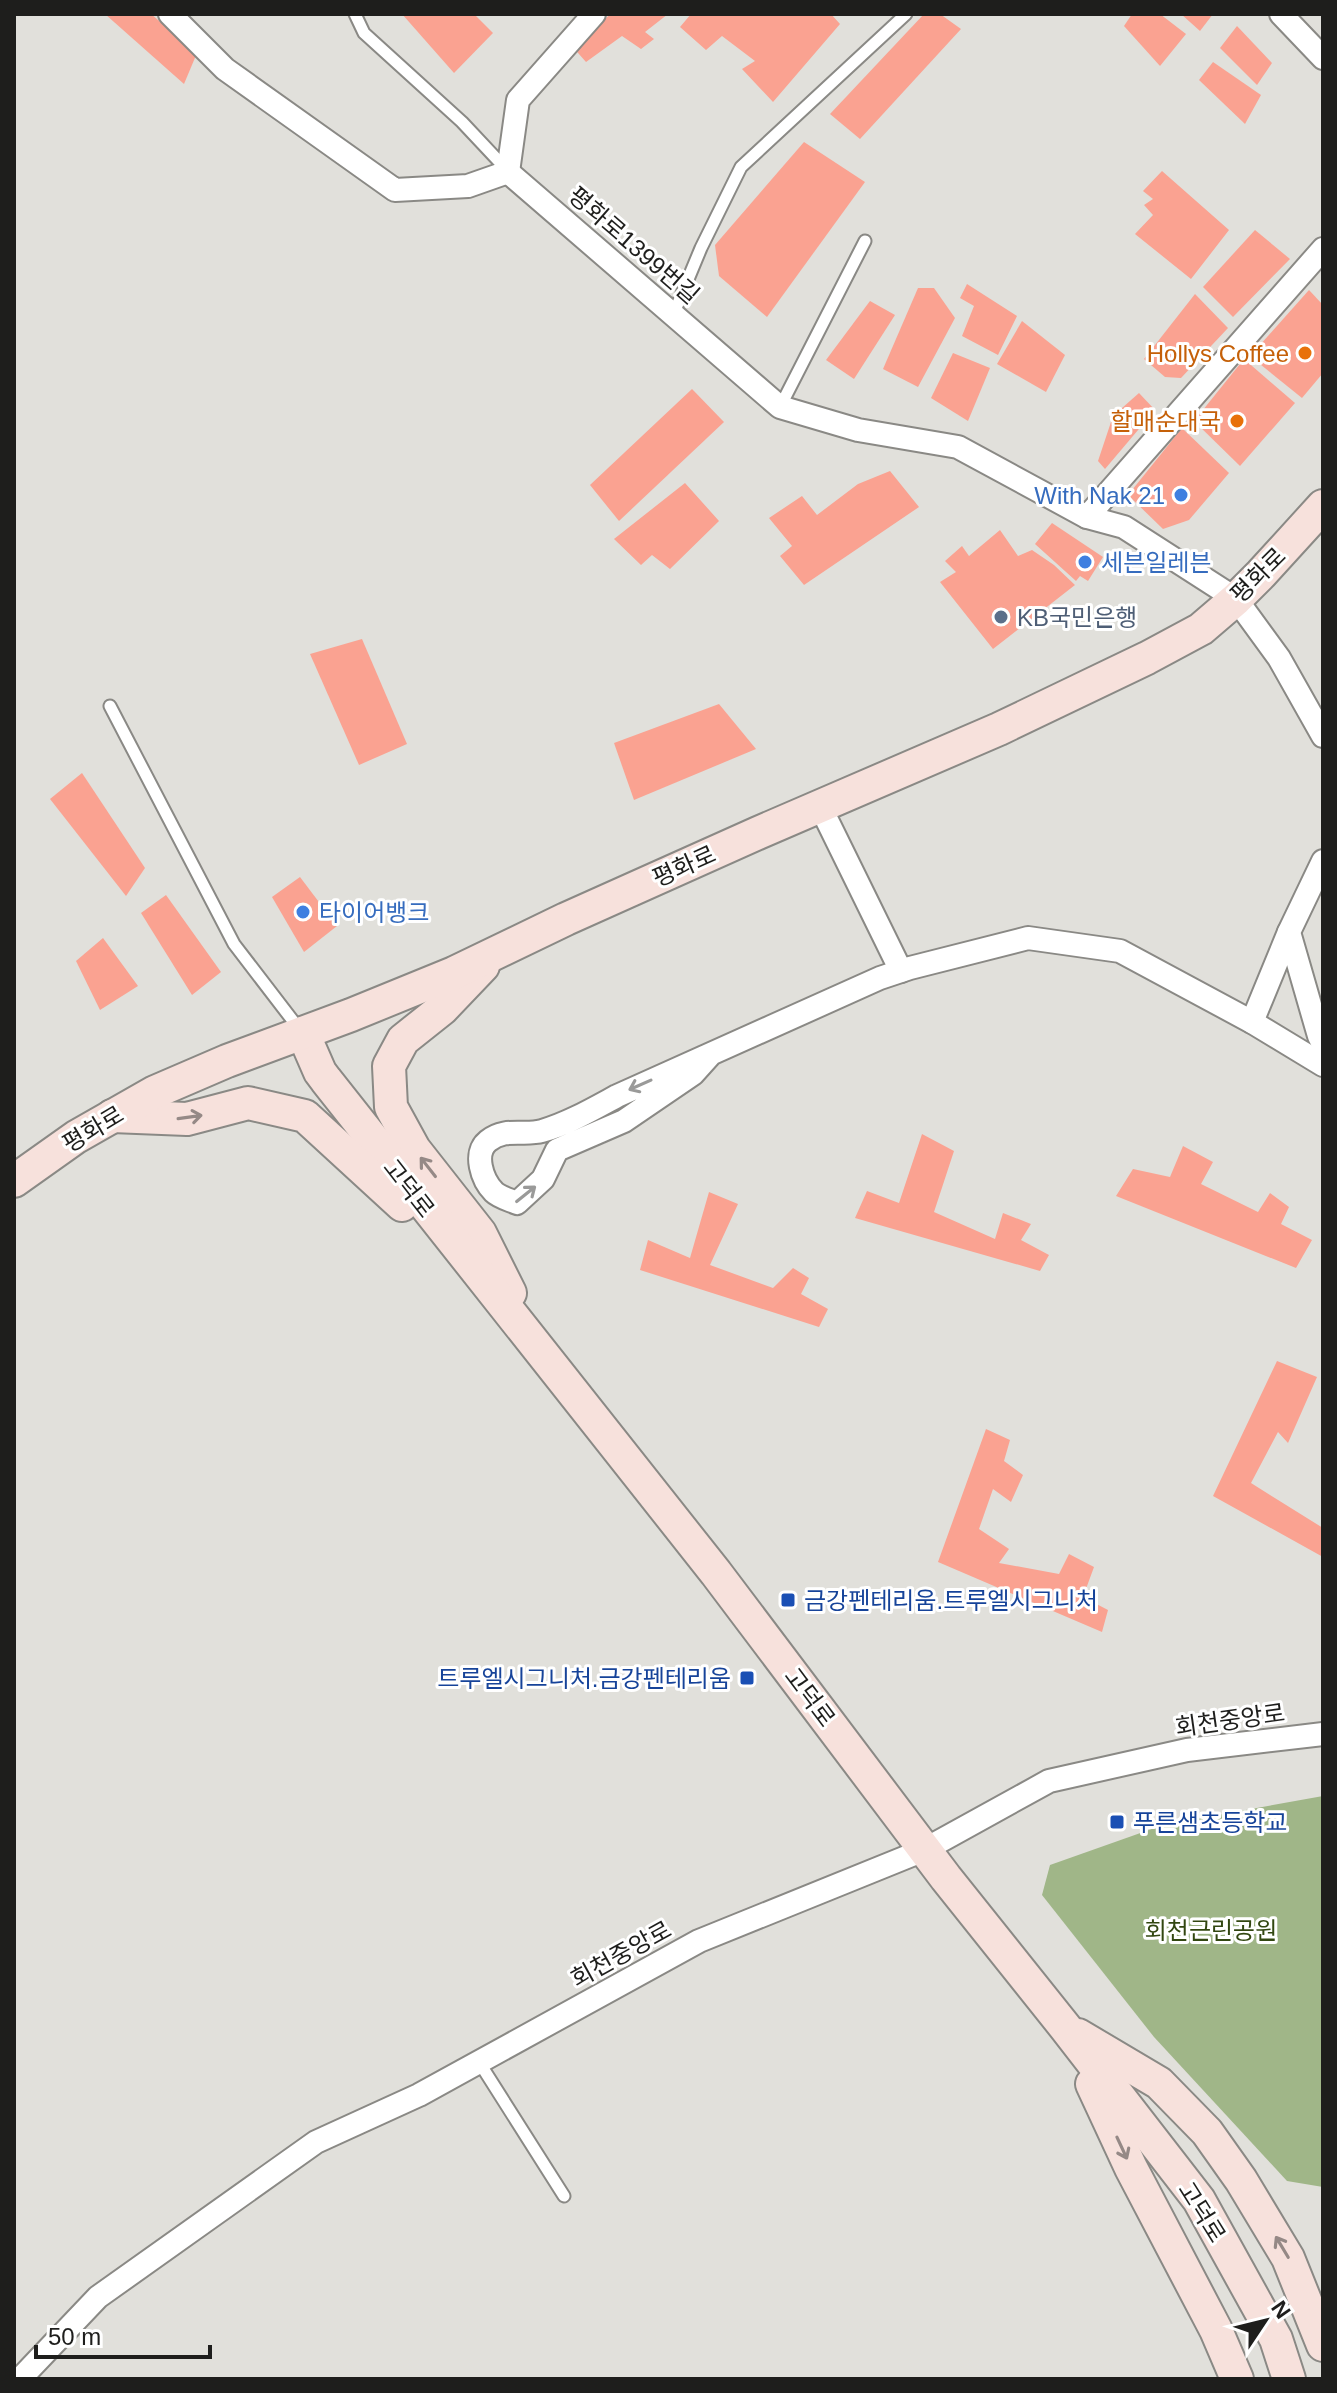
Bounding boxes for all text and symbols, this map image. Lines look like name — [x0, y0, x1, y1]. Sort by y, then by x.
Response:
street label: 평화로1399번길 — [563, 181, 705, 309]
place label: Hollys Coffee — [1147, 340, 1289, 367]
marker: Hollys Coffee — [1296, 344, 1314, 362]
place label: 할매순대국 — [1111, 408, 1221, 435]
marker: 할매순대국 — [1228, 412, 1246, 430]
place label: With Nak 21 — [1034, 482, 1165, 509]
marker: With Nak 21 — [1172, 486, 1190, 504]
street label: 평화로 — [1225, 542, 1291, 608]
place label: 세븐일레븐 — [1101, 549, 1211, 576]
marker: 세븐일레븐 — [1076, 553, 1094, 571]
place label: KB국민은행 — [1017, 604, 1137, 631]
marker: KB국민은행 — [992, 608, 1010, 626]
street label: 평화로 — [648, 840, 720, 892]
place label: 타이어뱅크 — [319, 899, 429, 926]
marker: 타이어뱅크 — [294, 903, 312, 921]
one-way arrow — [628, 1079, 653, 1094]
street label: 평화로 — [58, 1100, 128, 1158]
one-way arrow — [176, 1109, 202, 1124]
street label: 고덕로 — [378, 1154, 440, 1222]
one-way arrow — [420, 1157, 437, 1178]
one-way arrow — [516, 1185, 536, 1203]
place label: 금강펜테리움.트루엘시그니처 — [804, 1587, 1098, 1614]
marker: 금강펜테리움.트루엘시그니처 — [779, 1591, 797, 1609]
street label: 고덕로 — [779, 1662, 841, 1732]
place label: 트루엘시그니처.금강펜테리움 — [437, 1665, 731, 1692]
marker: 트루엘시그니처.금강펜테리움 — [738, 1669, 756, 1687]
street label: 회천중앙로 — [1173, 1699, 1287, 1741]
place label: 푸른샘초등학교 — [1133, 1809, 1288, 1836]
marker: 푸른샘초등학교 — [1108, 1813, 1126, 1831]
street label: 회천중앙로 — [566, 1915, 676, 1993]
park label: 회천근린공원 — [1145, 1917, 1277, 1944]
one-way arrow — [1115, 2136, 1130, 2160]
street label: 고덕로 — [1173, 2177, 1231, 2247]
one-way arrow — [1274, 2236, 1290, 2259]
north arrow — [1225, 2281, 1305, 2361]
text: N — [1266, 2296, 1296, 2323]
scale bar — [36, 2309, 210, 2359]
text: 50 m — [48, 2323, 101, 2350]

